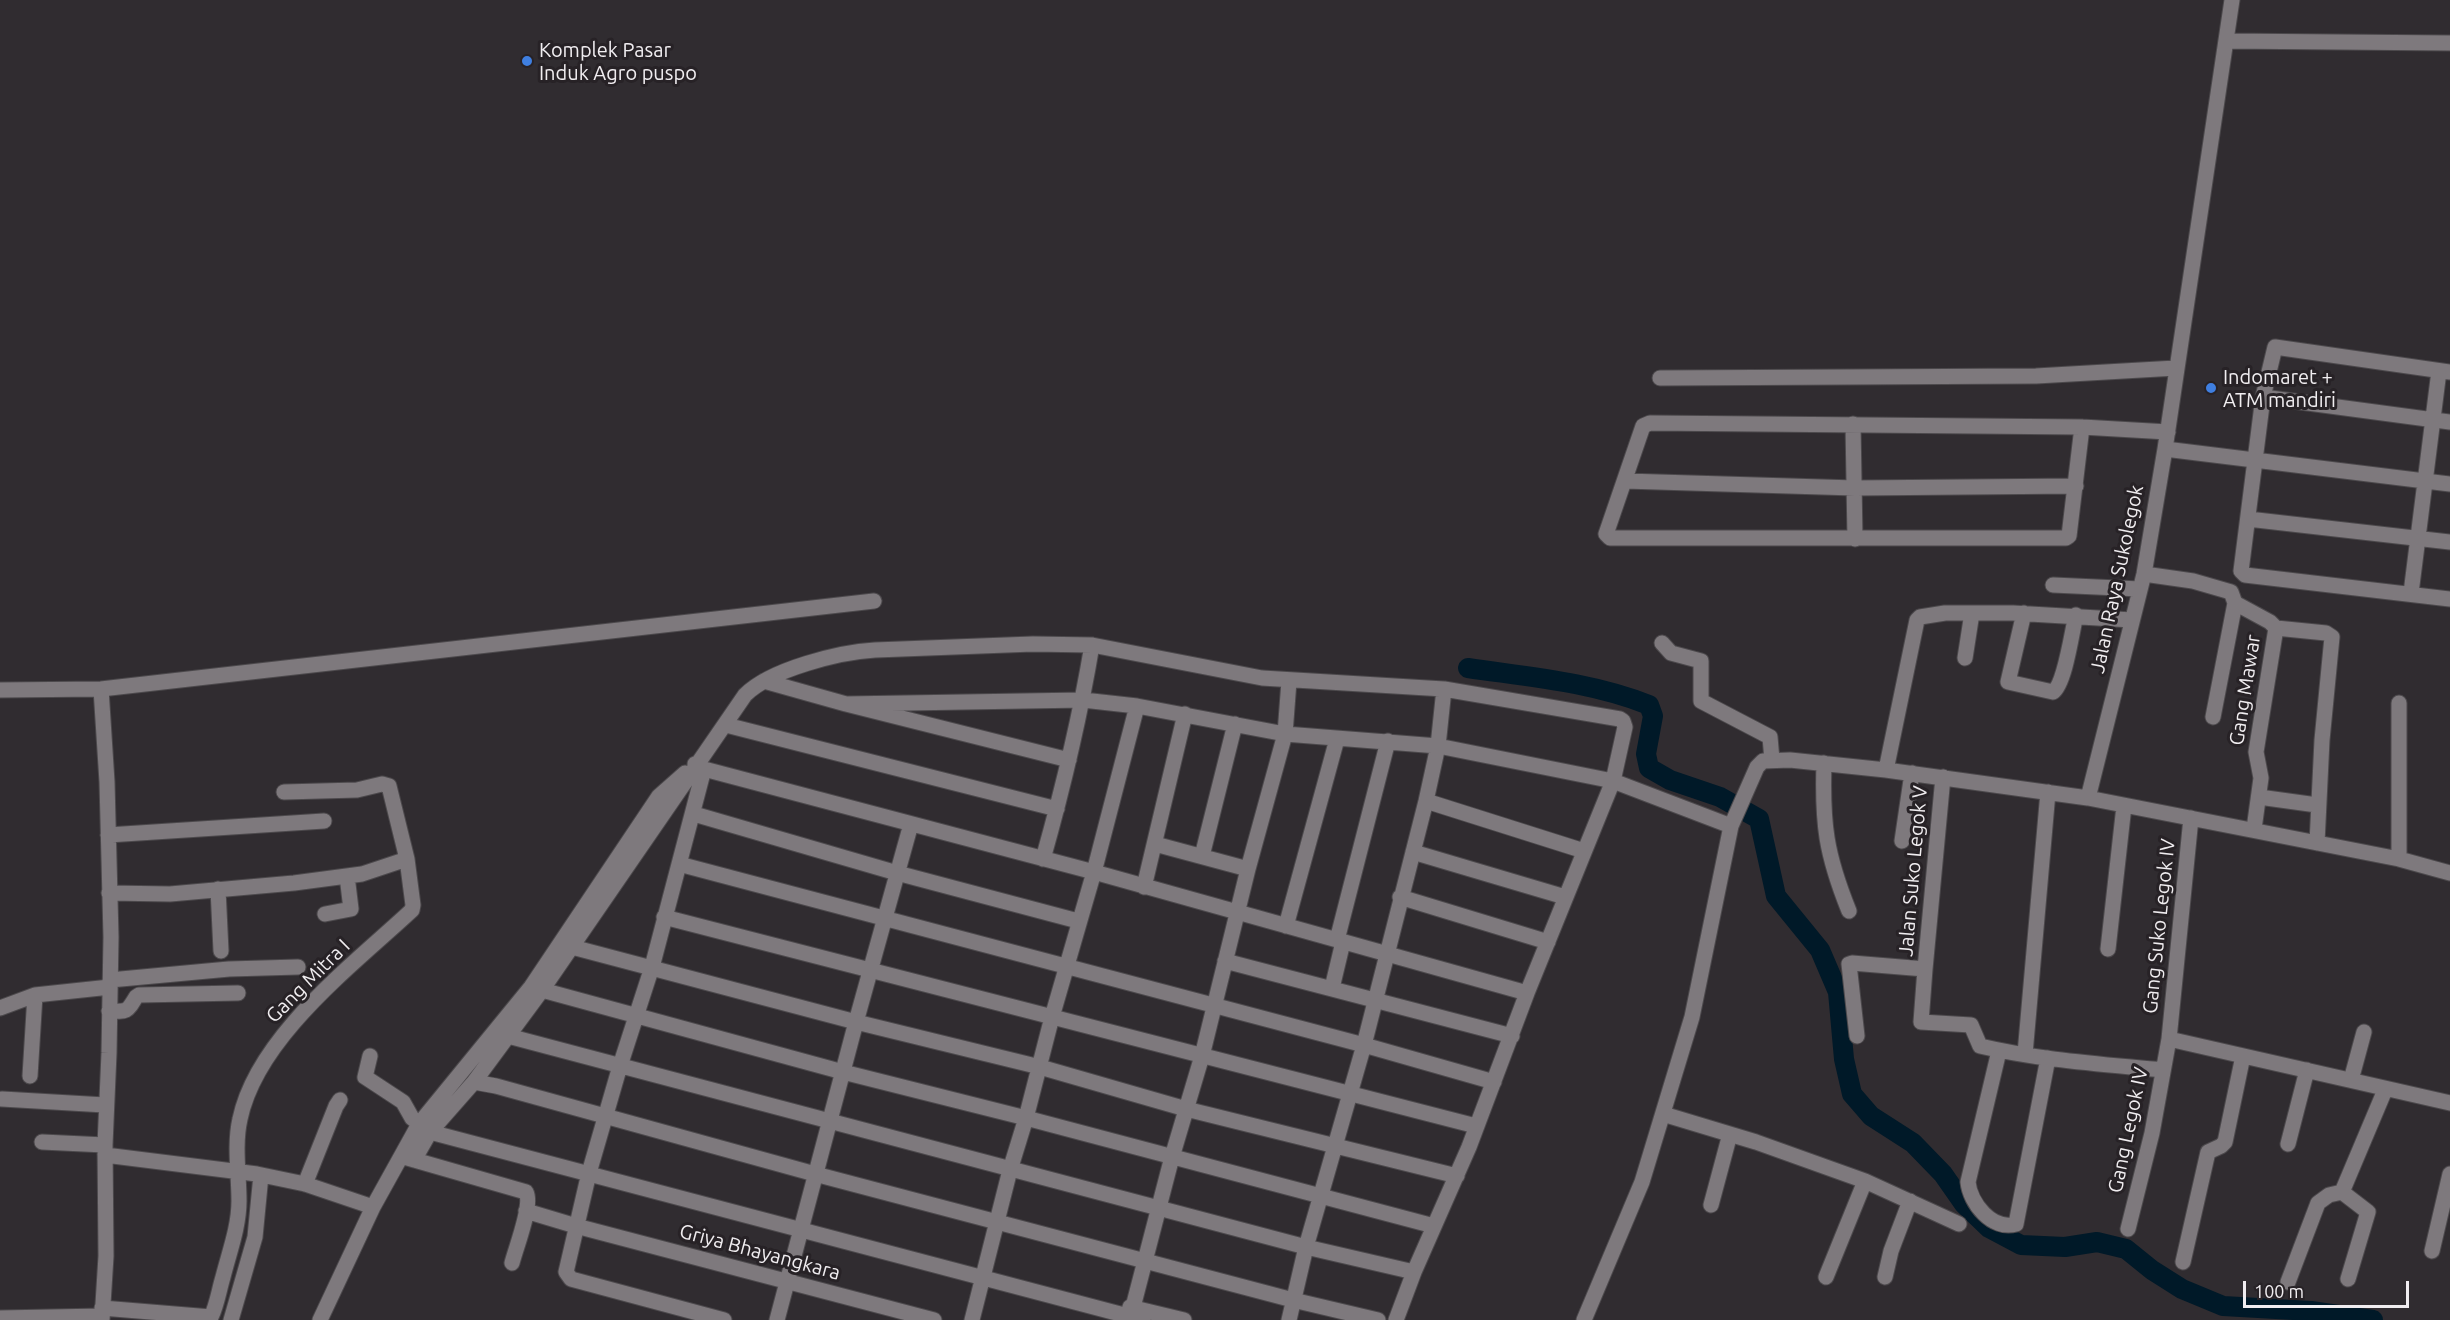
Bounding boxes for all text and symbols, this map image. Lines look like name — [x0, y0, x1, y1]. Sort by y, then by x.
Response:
place label: Komplek Pasar Induk Agro puspo — [539, 38, 697, 85]
marker: Komplek Pasar Induk Agro puspo — [520, 54, 534, 68]
place label: Indomaret + ATM mandiri — [2223, 365, 2336, 412]
marker: Indomaret + ATM mandiri — [2204, 381, 2218, 395]
street label: Jalan Raya Sukolegok — [2085, 483, 2149, 675]
street label: Gang Mawar — [2224, 633, 2266, 747]
street label: Jalan Suko Legok V — [1894, 785, 1932, 957]
street label: Gang Suko Legok IV — [2138, 837, 2180, 1015]
street label: Gang Mitra I — [261, 934, 355, 1028]
street label: Gang Legok IV — [2103, 1065, 2153, 1195]
street label: Griya Bhayangkara — [677, 1219, 843, 1285]
scale bar — [2246, 1269, 2412, 1307]
text: 100 m — [2254, 1281, 2304, 1301]

